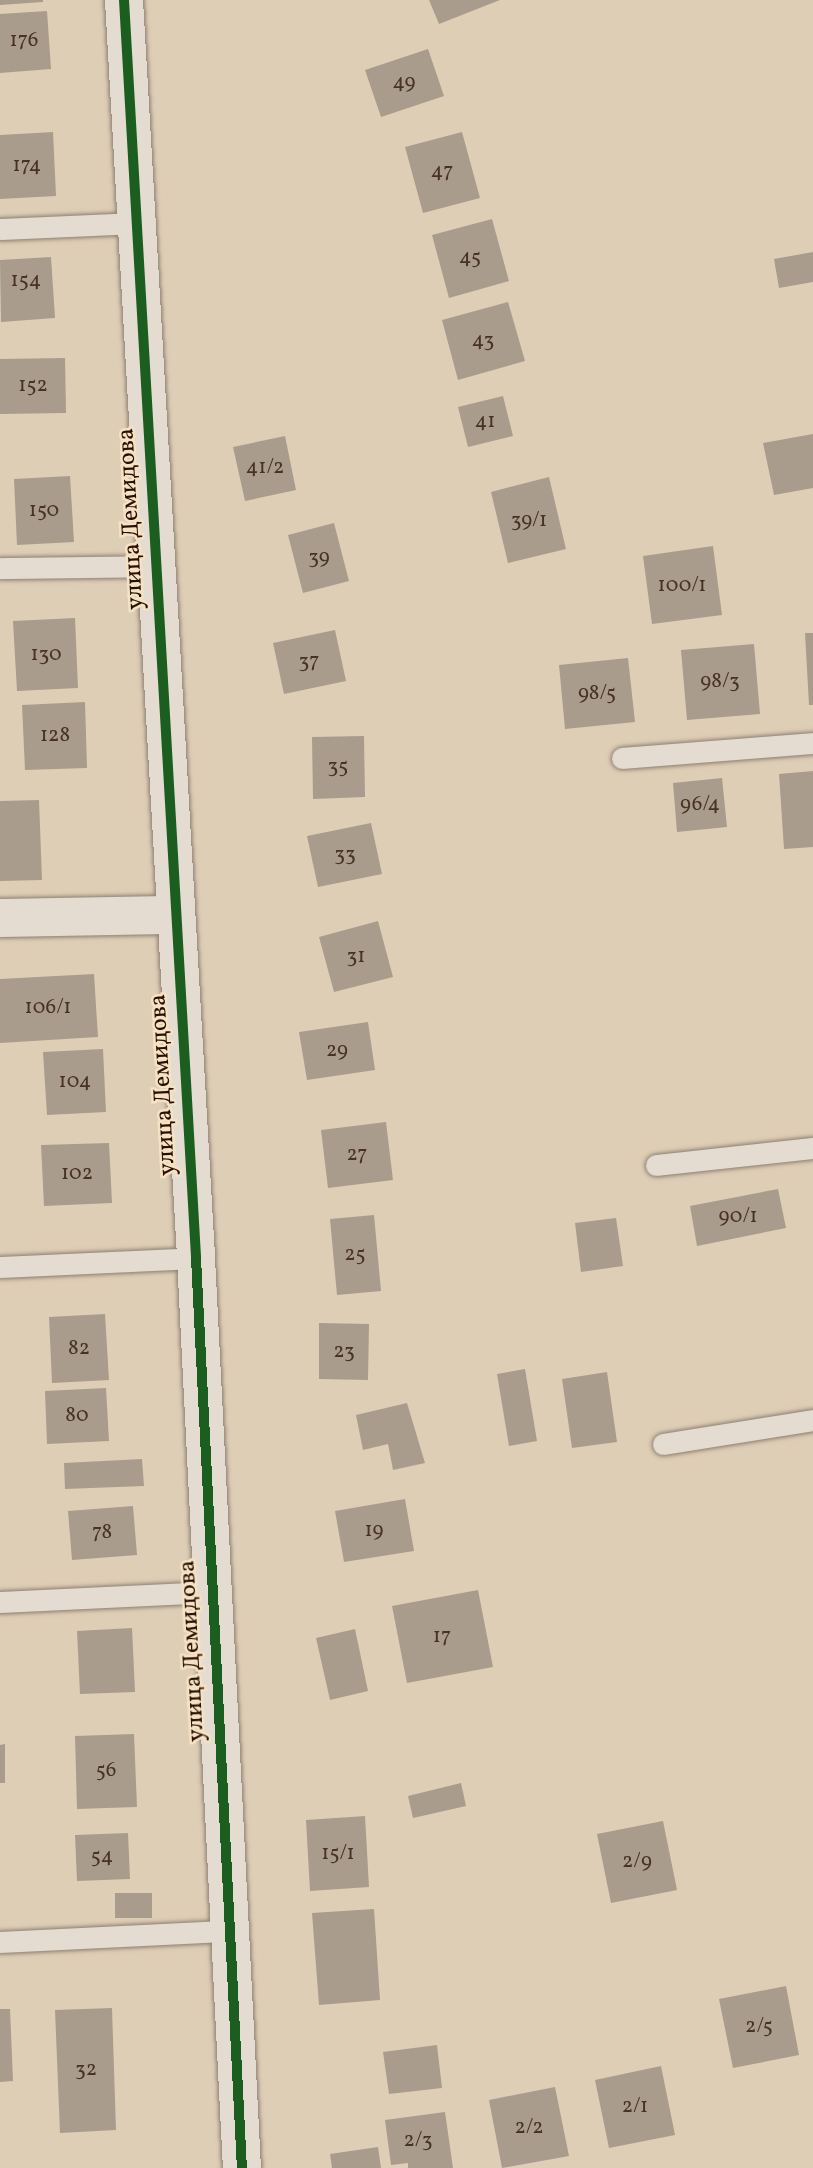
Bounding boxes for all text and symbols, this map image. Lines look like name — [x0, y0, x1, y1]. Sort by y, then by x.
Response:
house number: 176 — [10, 28, 38, 54]
house number: 49 — [393, 70, 415, 96]
house number: 174 — [13, 153, 41, 179]
house number: 47 — [431, 159, 453, 185]
house number: 45 — [459, 245, 481, 271]
house number: 154 — [11, 268, 41, 294]
house number: 43 — [472, 328, 494, 354]
house number: 152 — [18, 373, 48, 399]
house number: 41 — [475, 409, 495, 435]
street label: улица Демидова — [113, 427, 151, 611]
house number: 41/2 — [246, 455, 284, 481]
house number: 150 — [29, 498, 59, 524]
house number: 39/1 — [511, 508, 547, 534]
house number: 39 — [308, 545, 330, 571]
house number: 100/1 — [658, 573, 706, 599]
house number: 130 — [30, 642, 62, 668]
house number: 37 — [299, 649, 319, 675]
house number: 98/3 — [700, 669, 740, 695]
house number: 98/5 — [578, 681, 616, 707]
house number: 128 — [40, 723, 70, 749]
house number: 35 — [328, 754, 348, 780]
house number: 96/4 — [680, 792, 720, 818]
house number: 33 — [334, 842, 356, 868]
house number: 31 — [347, 944, 365, 970]
street label: улица Демидова — [145, 993, 183, 1177]
house number: 106/1 — [25, 995, 71, 1021]
house number: 29 — [326, 1038, 348, 1064]
house number: 104 — [59, 1069, 91, 1095]
house number: 27 — [347, 1142, 367, 1168]
house number: 102 — [61, 1161, 93, 1187]
house number: 90/1 — [718, 1204, 758, 1230]
house number: 25 — [344, 1242, 366, 1268]
house number: 82 — [68, 1336, 90, 1362]
house number: 23 — [333, 1339, 355, 1365]
house number: 80 — [65, 1403, 89, 1429]
house number: 19 — [364, 1518, 384, 1544]
house number: 78 — [92, 1520, 112, 1546]
street label: улица Демидова — [174, 1559, 212, 1743]
house number: 17 — [433, 1624, 451, 1650]
house number: 56 — [96, 1758, 116, 1784]
house number: 15/1 — [321, 1841, 355, 1867]
house number: 54 — [91, 1844, 113, 1870]
house number: 2/9 — [622, 1849, 652, 1875]
house number: 2/5 — [745, 2014, 773, 2040]
house number: 32 — [75, 2057, 97, 2083]
house number: 2/1 — [622, 2094, 648, 2120]
house number: 2/2 — [514, 2115, 544, 2141]
house number: 2/3 — [403, 2128, 433, 2154]

